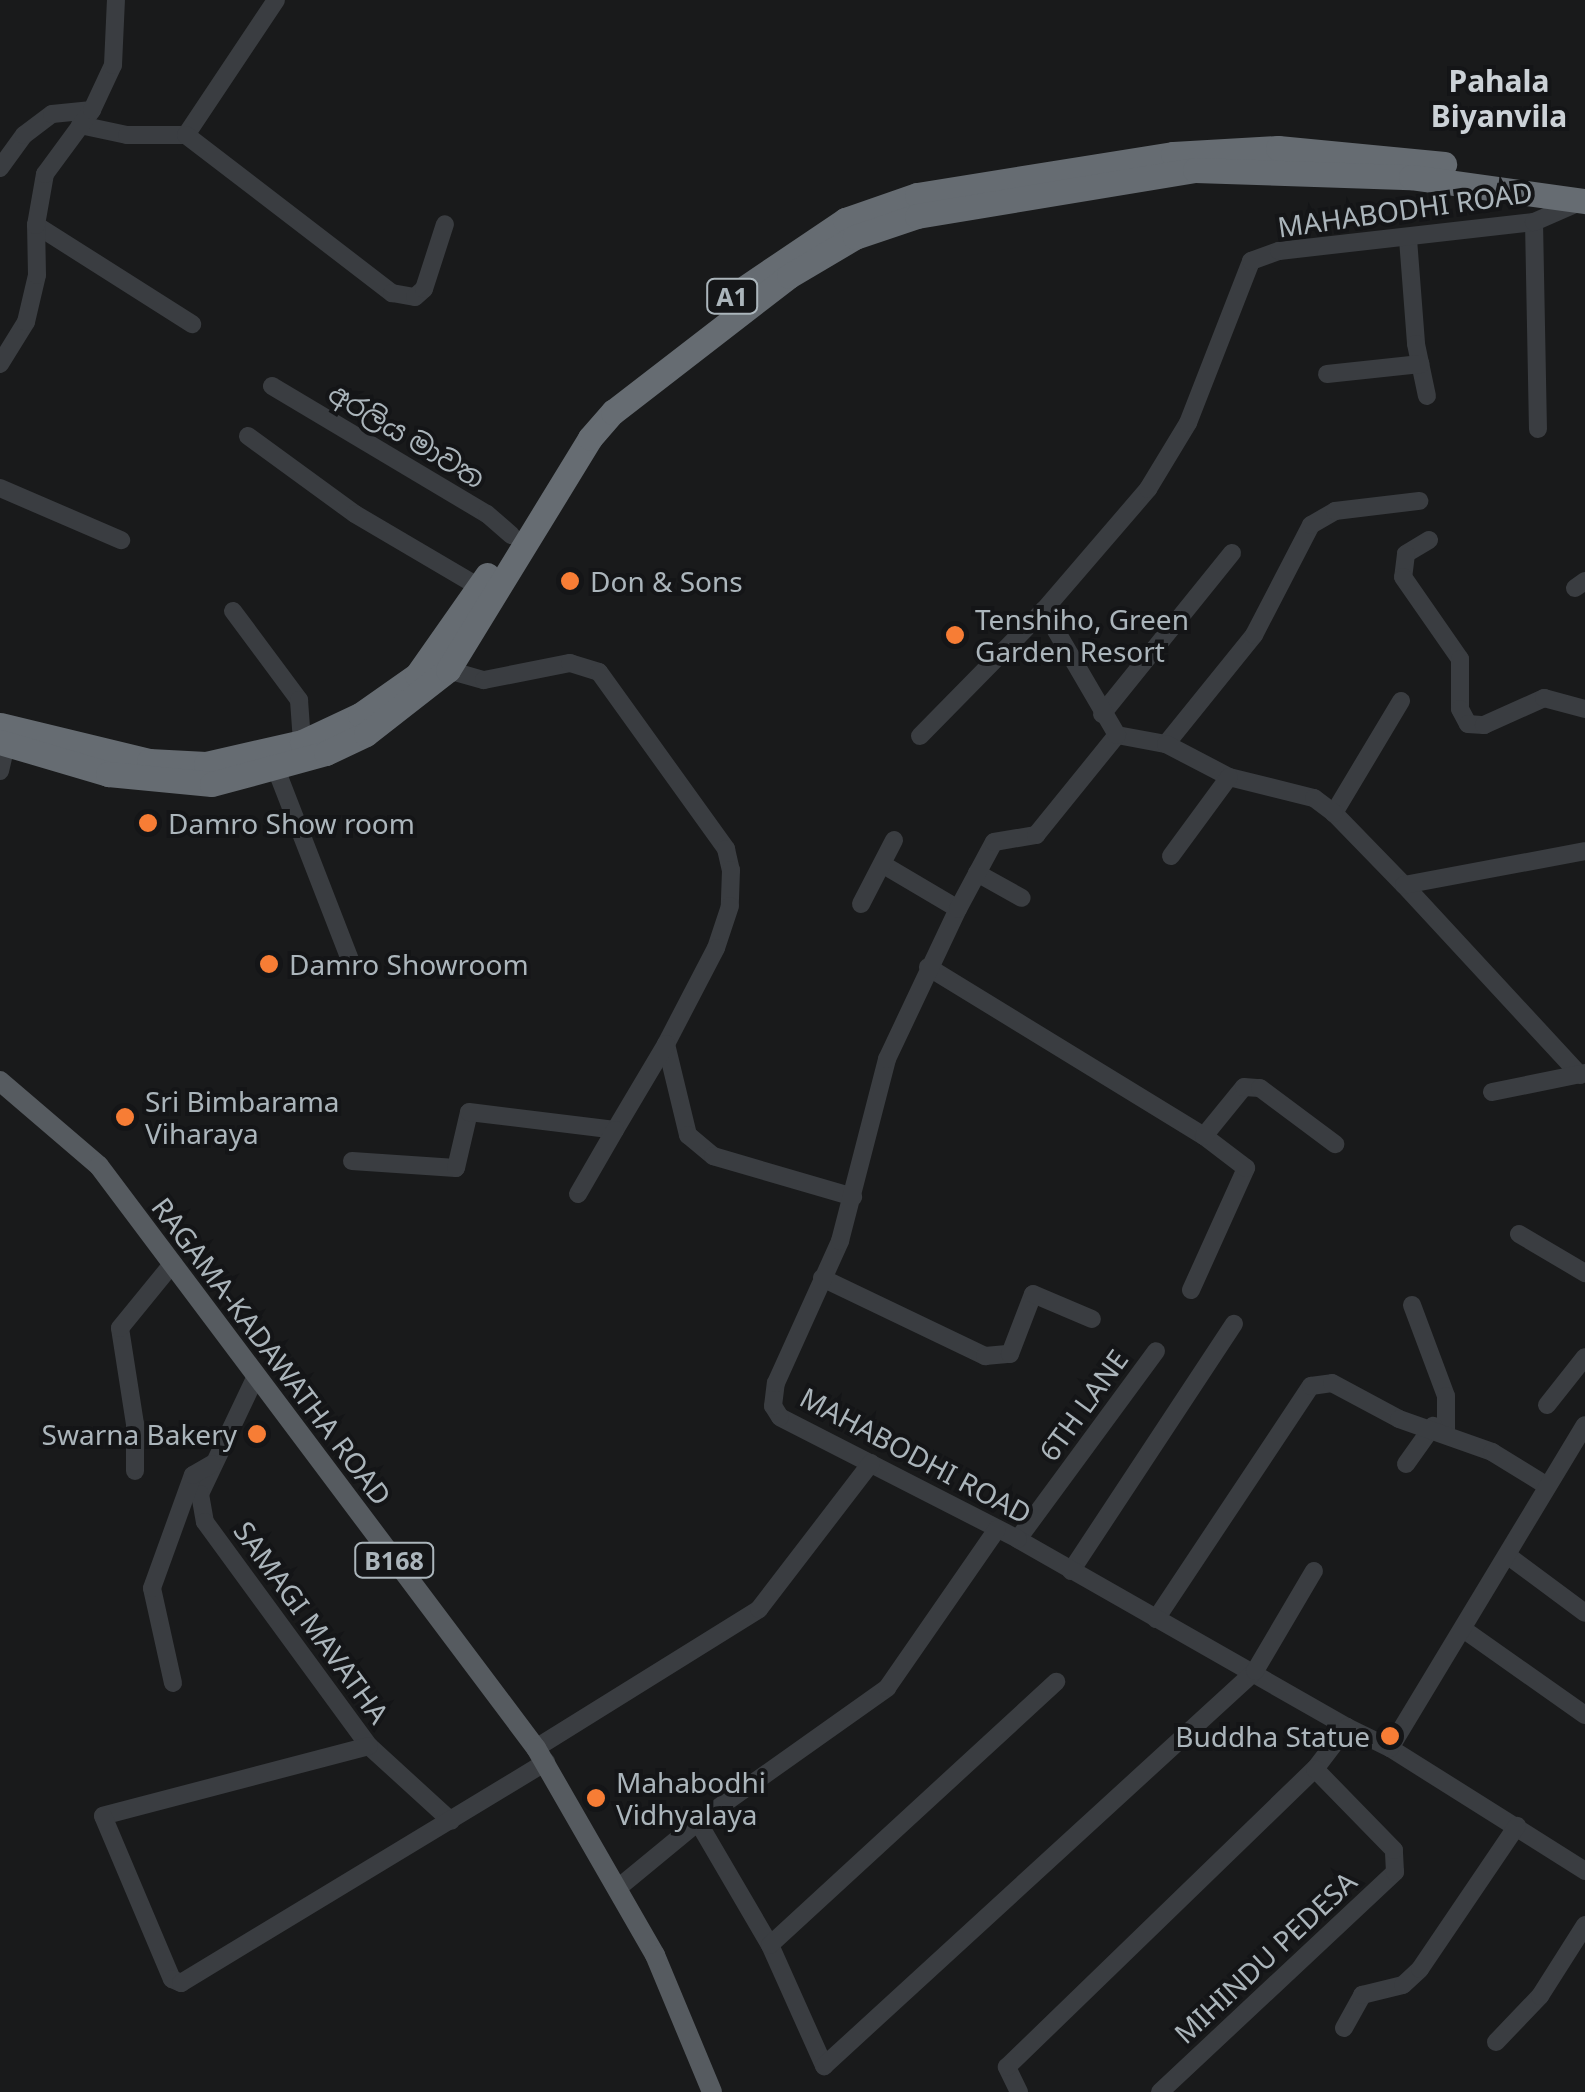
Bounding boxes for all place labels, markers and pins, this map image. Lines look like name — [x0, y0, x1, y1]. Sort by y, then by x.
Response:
place label: Don & Sons — [590, 564, 743, 598]
marker: Don & Sons — [559, 570, 581, 592]
place label: Tenshiho, Green Garden Resort — [975, 602, 1189, 668]
marker: Tenshiho, Green Garden Resort — [944, 624, 966, 646]
place label: Damro Show room — [168, 806, 415, 840]
marker: Damro Show room — [137, 812, 159, 834]
place label: Damro Showroom — [289, 947, 529, 981]
marker: Damro Showroom — [258, 953, 280, 975]
place label: Sri Bimbarama Viharaya — [145, 1084, 340, 1150]
marker: Sri Bimbarama Viharaya — [114, 1106, 136, 1128]
place label: Swarna Bakery — [42, 1417, 237, 1451]
marker: Swarna Bakery — [246, 1423, 268, 1445]
place label: Buddha Statue — [1175, 1719, 1370, 1753]
marker: Buddha Statue — [1379, 1725, 1401, 1747]
place label: Mahabodhi Vidhyalaya — [616, 1765, 766, 1831]
marker: Mahabodhi Vidhyalaya — [585, 1787, 607, 1809]

